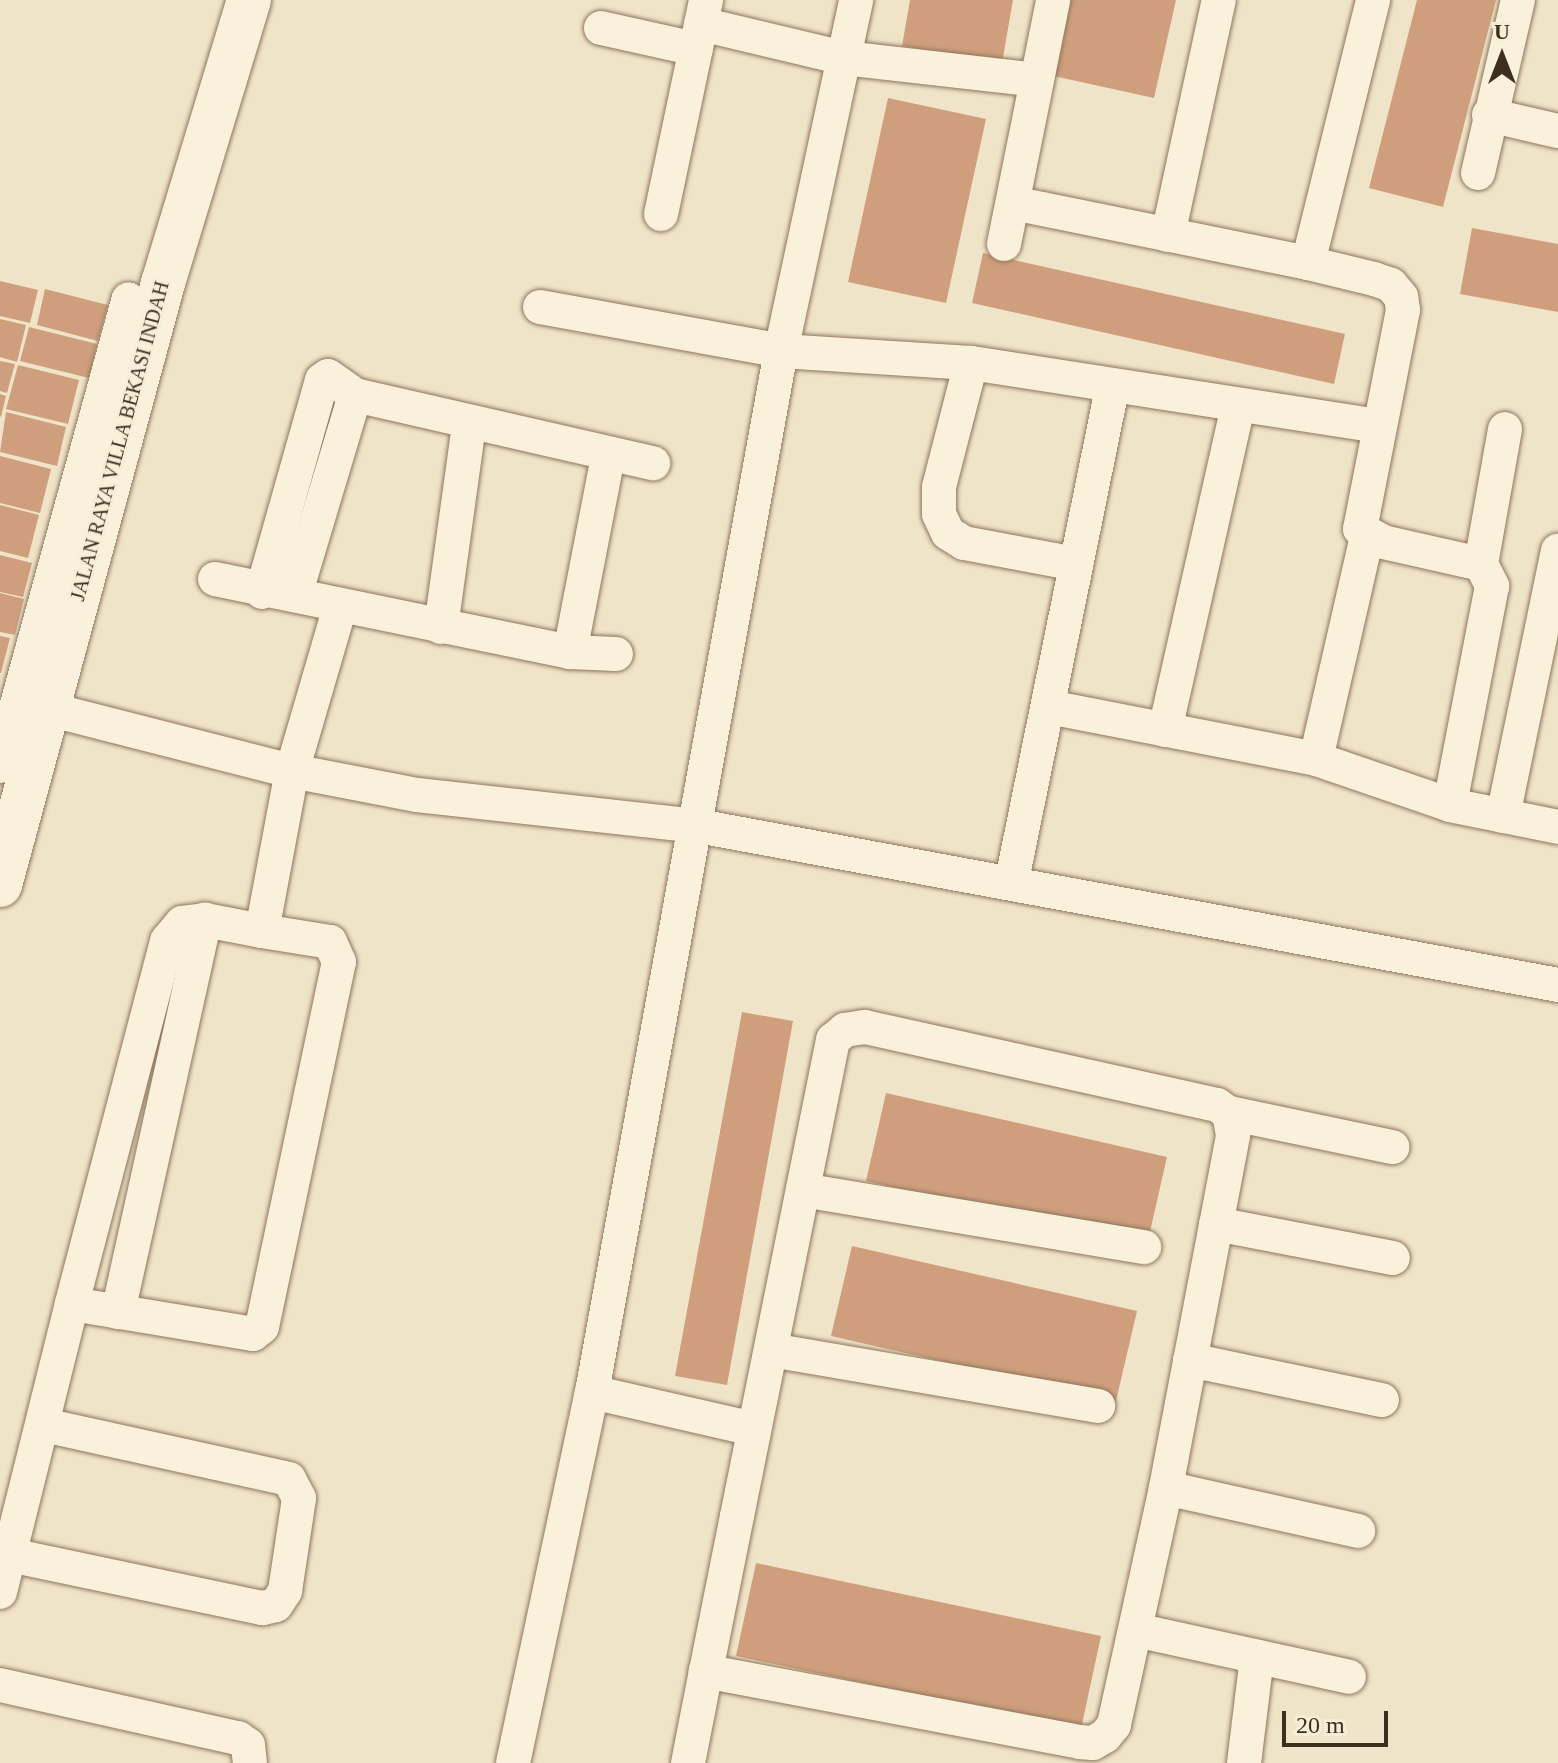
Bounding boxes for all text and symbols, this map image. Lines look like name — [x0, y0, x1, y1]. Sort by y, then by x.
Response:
north arrow — [1462, 16, 1542, 96]
text: U — [1494, 19, 1510, 44]
street label: JALAN RAYA VILLA BEKASI INDAH — [65, 277, 175, 605]
scale bar — [1286, 1695, 1392, 1745]
text: 20 m — [1296, 1712, 1345, 1738]

